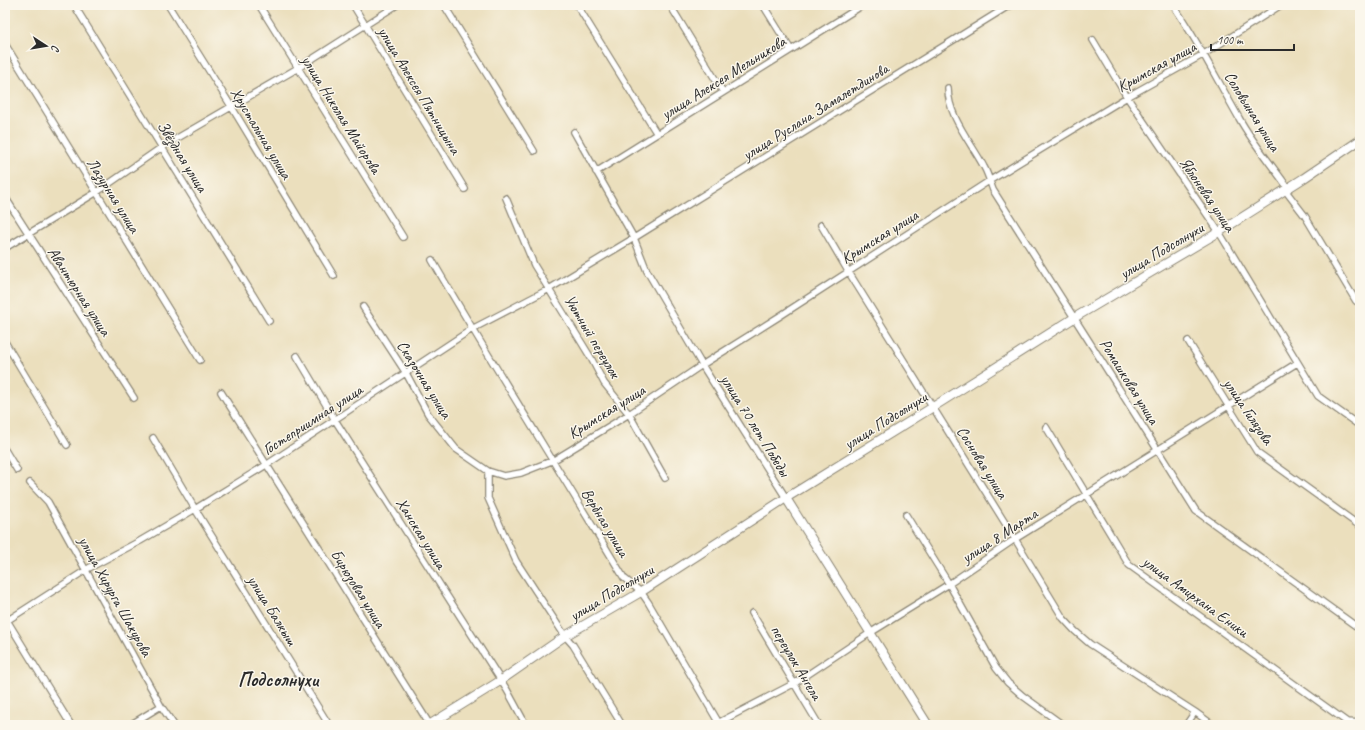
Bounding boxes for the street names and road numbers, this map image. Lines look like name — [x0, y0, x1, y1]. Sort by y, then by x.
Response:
street label: улица Алексея Пятницына — [373, 22, 466, 159]
street label: улица Алексея Мельникова — [657, 31, 790, 125]
street label: Крымская улица — [1114, 36, 1201, 97]
street label: улица Николая Майорова — [296, 51, 386, 179]
street label: улица Руслана Замалетдинова — [738, 58, 893, 165]
street label: Соловьиная улица — [1220, 68, 1285, 157]
street label: Хрустальная улица — [226, 84, 297, 184]
street label: Звёздная улица — [152, 117, 213, 197]
street label: Яблоневая улица — [1175, 153, 1240, 237]
street label: Лазурная улица — [82, 154, 145, 238]
street label: Крымская улица — [837, 204, 923, 268]
street label: улица Подсолнухи — [1115, 217, 1208, 284]
street label: Авантюрная улица — [43, 243, 116, 341]
street label: Уютный переулок — [560, 291, 626, 383]
street label: Ромашковая улица — [1095, 335, 1164, 429]
street label: Сказочная улица — [392, 337, 457, 423]
street label: улица 70 лет Победы — [715, 370, 795, 482]
street label: улица Гилязова — [1218, 374, 1278, 449]
street label: Гостеприимная улица — [259, 379, 368, 460]
street label: Крымская улица — [564, 379, 650, 443]
street label: улица Подсолнухи — [839, 387, 932, 455]
street label: Сосновая улица — [952, 423, 1013, 503]
street label: Вербная улица — [577, 484, 634, 562]
street label: Ханская улица — [391, 494, 452, 574]
street label: улица 8 Марта — [957, 503, 1043, 568]
street label: улица Хирурга Шакурова — [73, 532, 157, 661]
street label: Бирюзовая улица — [326, 545, 391, 633]
street label: улица Амирхана Еники — [1138, 551, 1253, 642]
street label: улица Подсолнухи — [565, 559, 658, 626]
street label: улица Балкыш — [242, 571, 302, 650]
street label: переулок Ангела — [766, 621, 827, 705]

